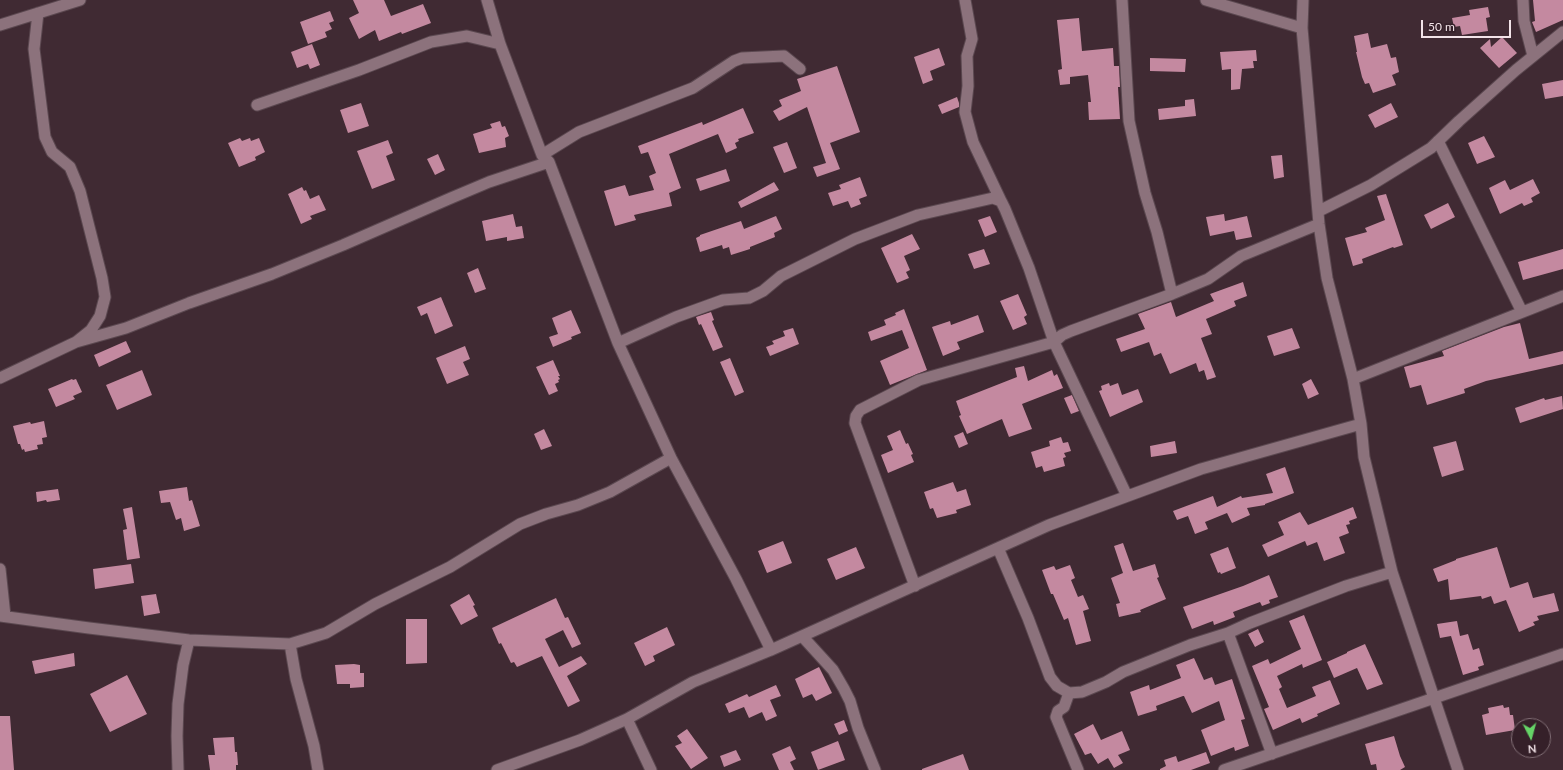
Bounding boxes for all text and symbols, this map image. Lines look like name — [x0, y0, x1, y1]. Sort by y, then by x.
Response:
scale bar — [1423, 12, 1513, 38]
text: 50 m — [1428, 19, 1455, 34]
north arrow — [1511, 718, 1551, 758]
text: N — [1527, 743, 1537, 756]

